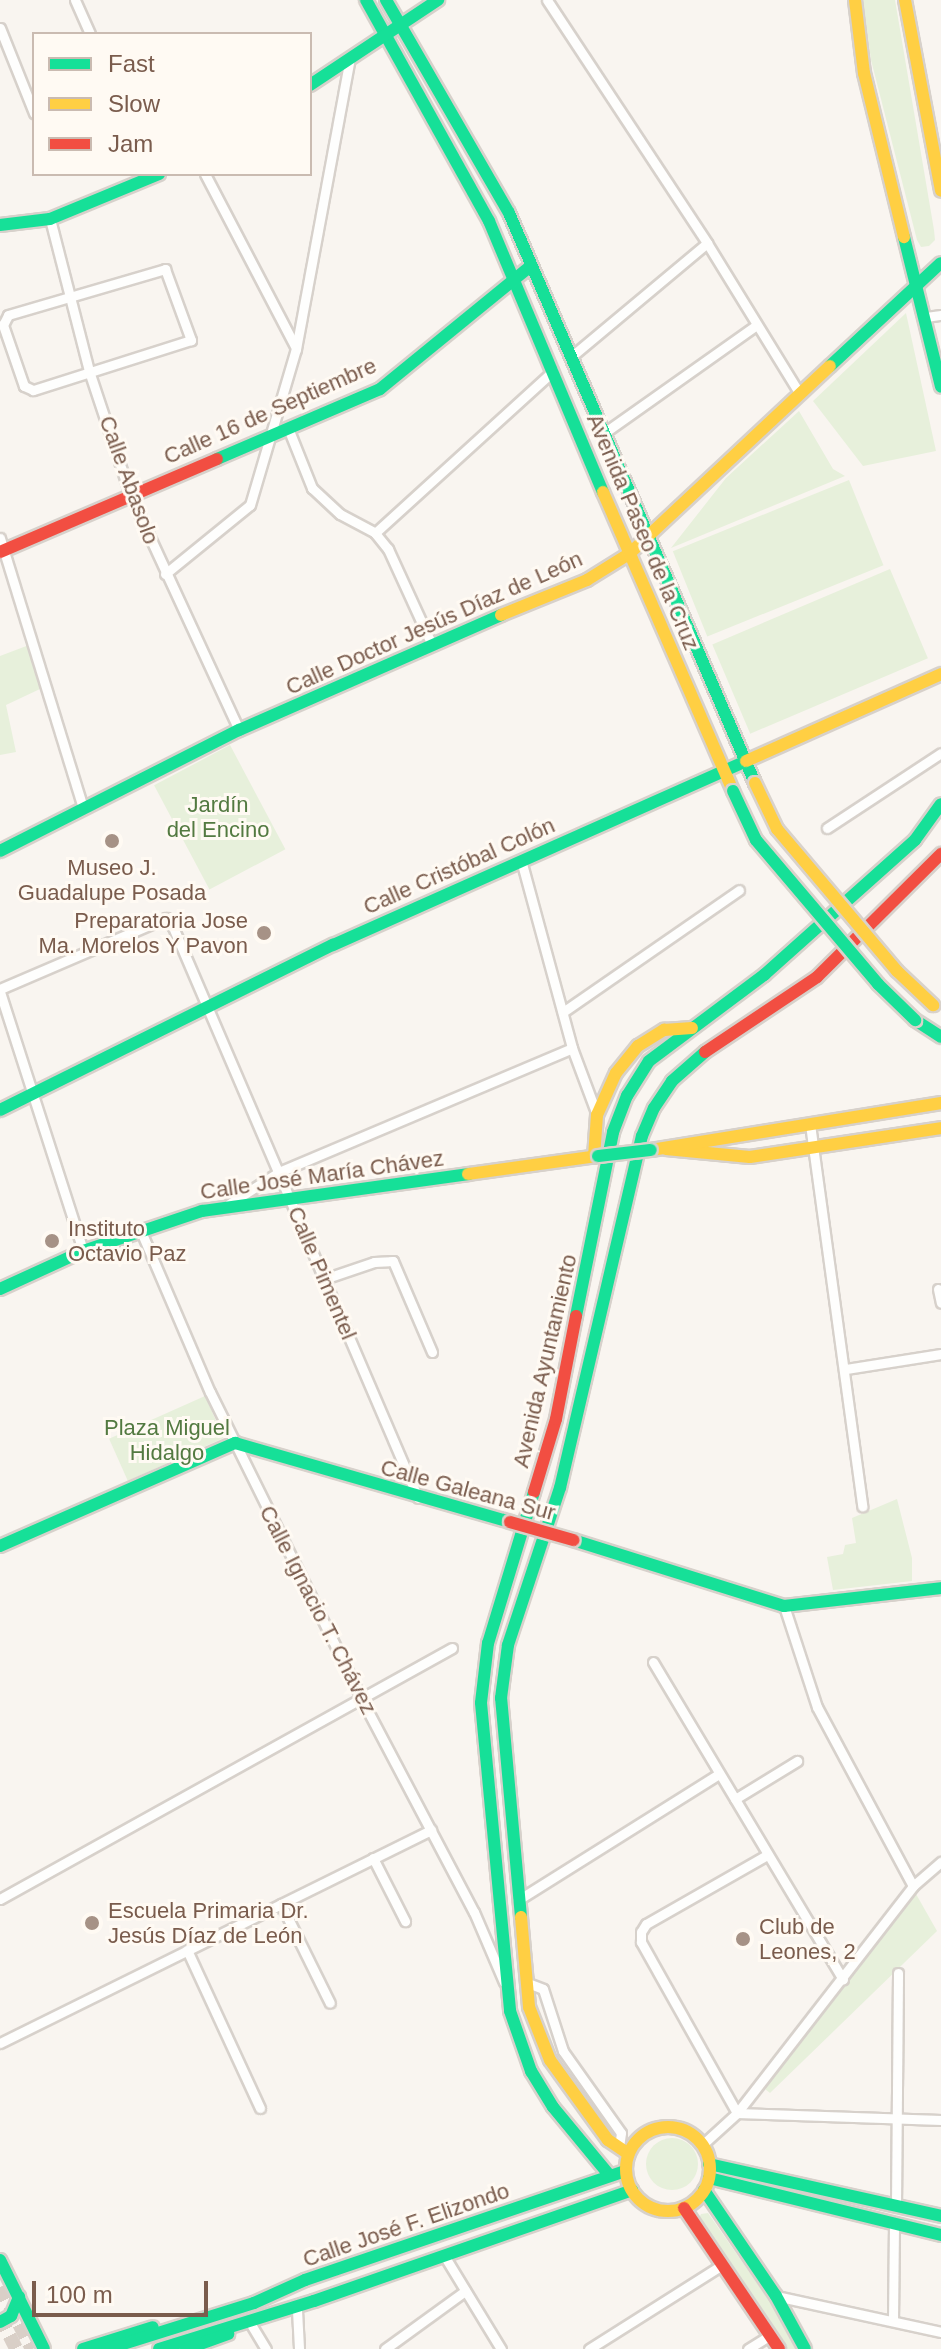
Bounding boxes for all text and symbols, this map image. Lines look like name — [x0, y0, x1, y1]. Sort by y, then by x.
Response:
legend — [32, 32, 312, 176]
text: Fast — [108, 50, 155, 77]
text: Slow — [108, 90, 160, 117]
text: Jam — [108, 130, 153, 157]
street label: Calle 16 de Septiembre — [160, 352, 380, 470]
street label: Avenida Paseo de la Cruz — [581, 410, 705, 654]
street label: Calle Abasolo — [93, 412, 165, 548]
street label: Calle Doctor Jesús Díaz de León — [282, 546, 586, 700]
park label: Jardín del Encino — [167, 791, 269, 842]
street label: Calle Cristóbal Colón — [359, 812, 559, 920]
marker: Museo J. Guadalupe Posada — [103, 832, 121, 850]
place label: Museo J. Guadalupe Posada — [18, 854, 206, 906]
place label: Preparatoria Jose Ma. Morelos Y Pavon — [38, 907, 248, 958]
marker: Preparatoria Jose Ma. Morelos Y Pavon — [255, 924, 273, 942]
street label: Calle José María Chávez — [198, 1145, 446, 1205]
street label: Calle Pimentel — [282, 1203, 362, 1343]
place label: Instituto Octavio Paz — [68, 1215, 187, 1266]
marker: Instituto Octavio Paz — [43, 1232, 61, 1250]
street label: Avenida Ayuntamiento — [507, 1251, 583, 1471]
park label: Plaza Miguel Hidalgo — [104, 1414, 230, 1466]
street label: Calle Galeana Sur — [378, 1454, 558, 1526]
street label: Calle Ignacio T. Chávez — [254, 1501, 382, 1719]
place label: Escuela Primaria Dr. Jesús Díaz de León — [108, 1897, 309, 1948]
place label: Club de Leones, 2 — [759, 1913, 856, 1964]
marker: Escuela Primaria Dr. Jesús Díaz de León — [83, 1914, 101, 1932]
marker: Club de Leones, 2 — [734, 1930, 752, 1948]
street label: Calle José F. Elizondo — [299, 2177, 513, 2273]
scale bar — [36, 2265, 212, 2315]
text: 100 m — [46, 2281, 113, 2308]

